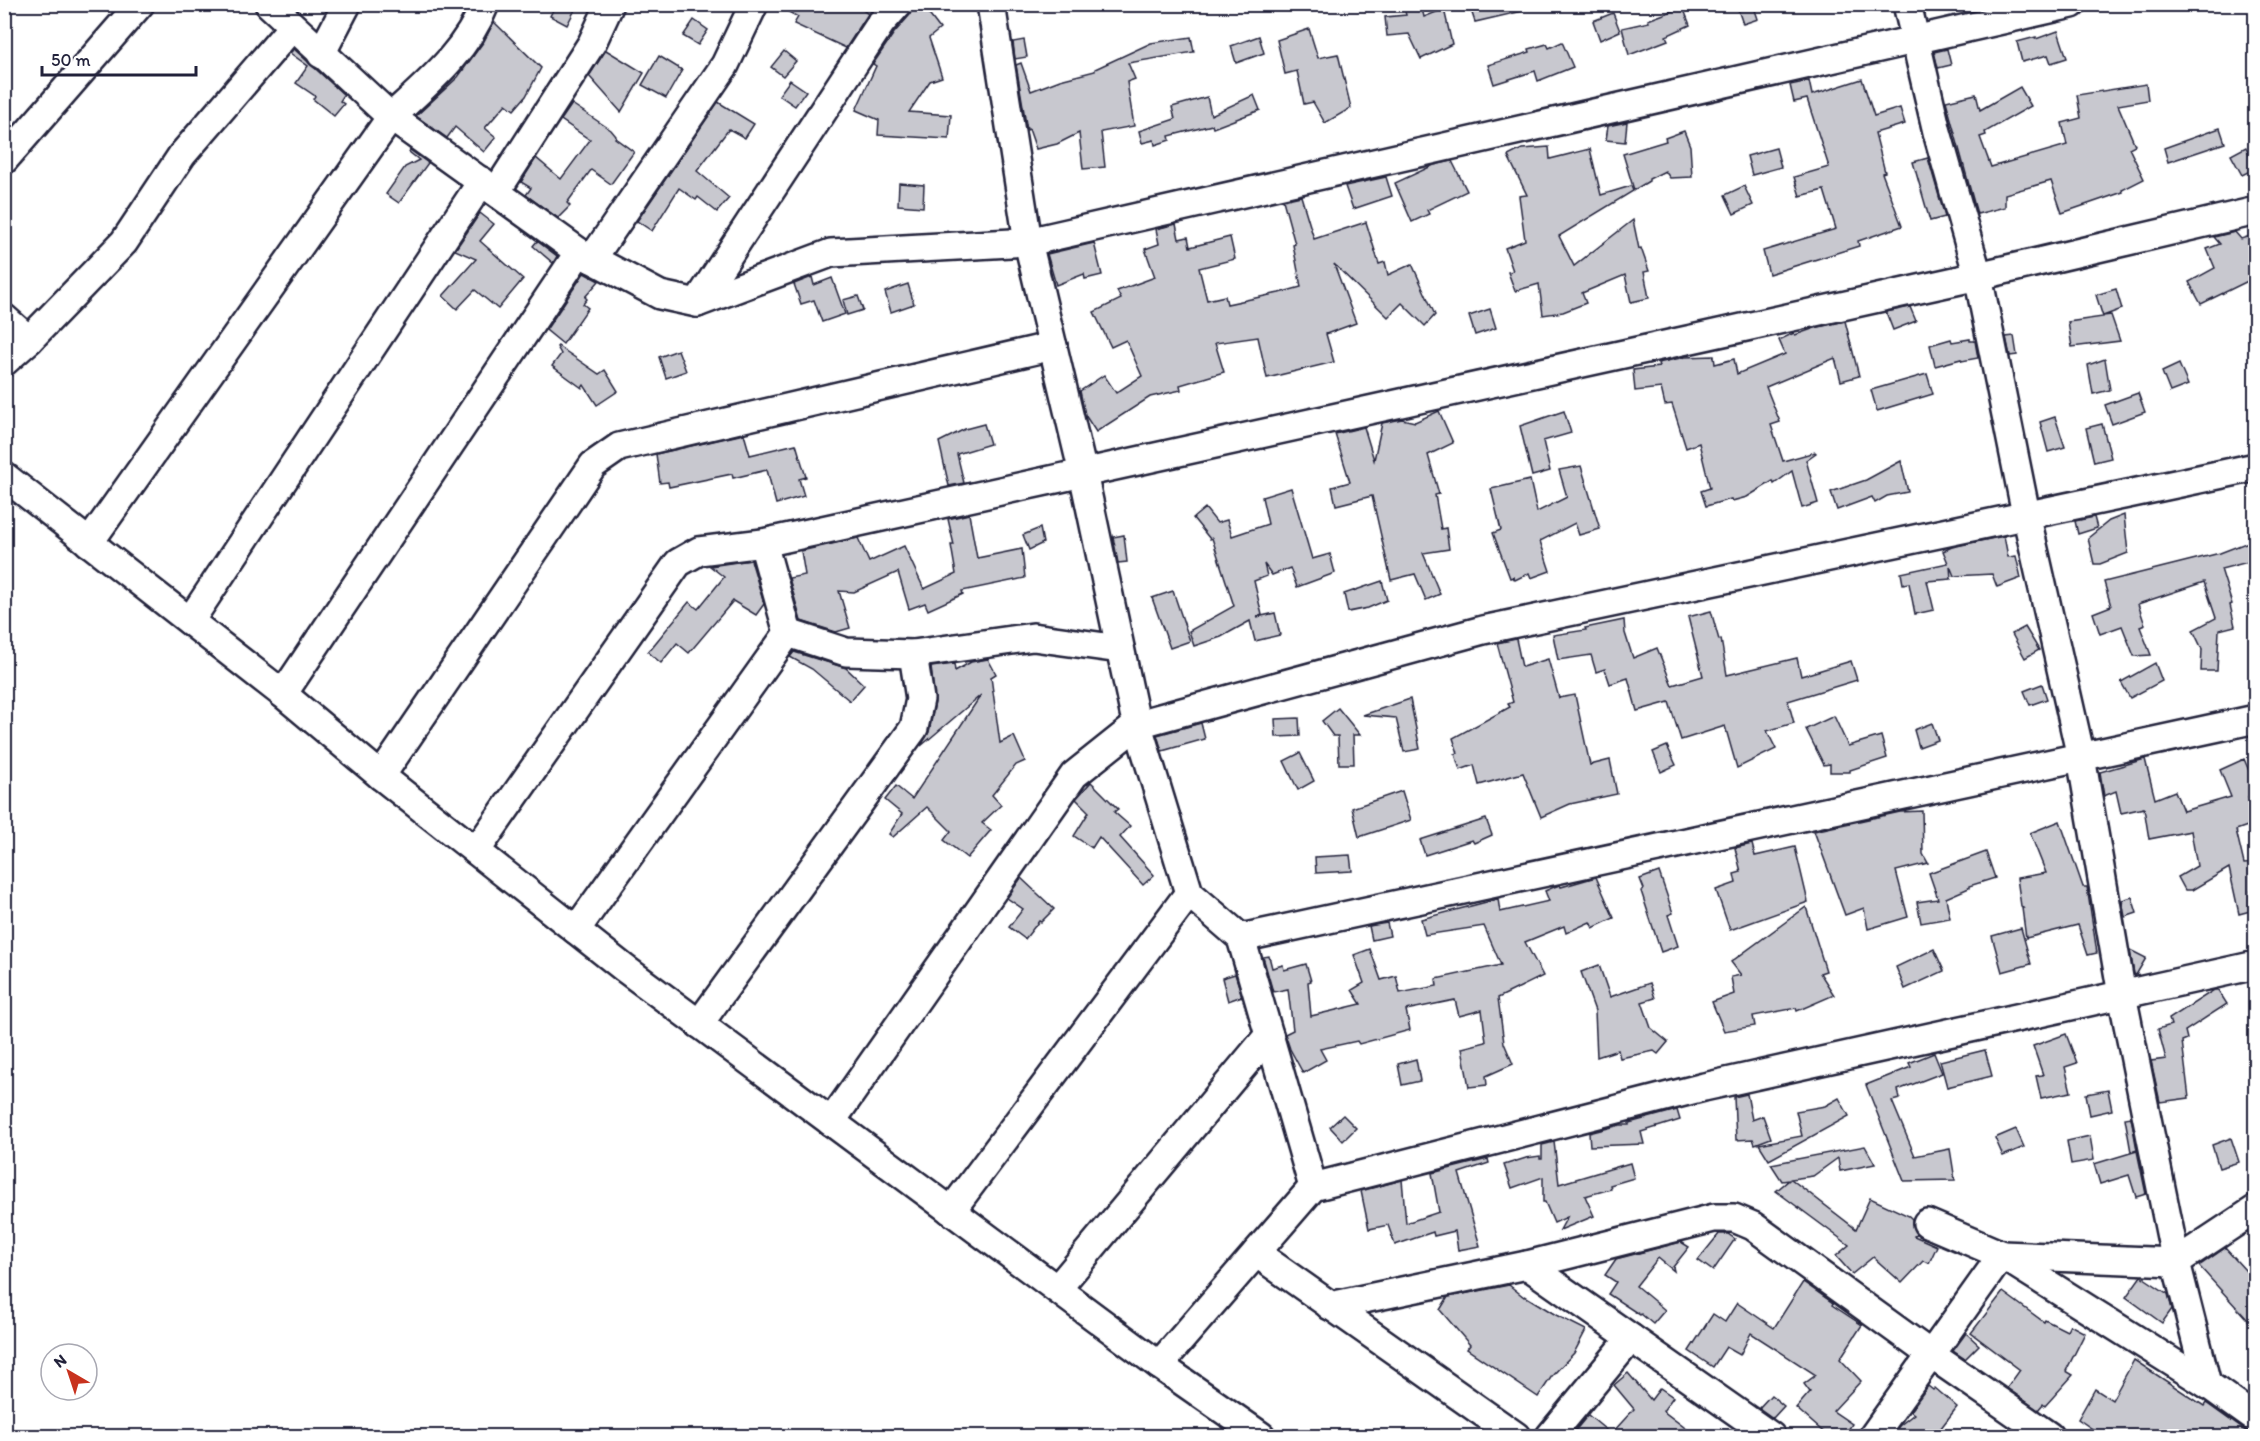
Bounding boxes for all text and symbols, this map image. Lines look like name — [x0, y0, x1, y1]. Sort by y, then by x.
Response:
scale bar — [42, 39, 196, 77]
text: 50 m — [51, 49, 91, 71]
north arrow — [39, 1342, 99, 1402]
text: N — [50, 1350, 70, 1372]

